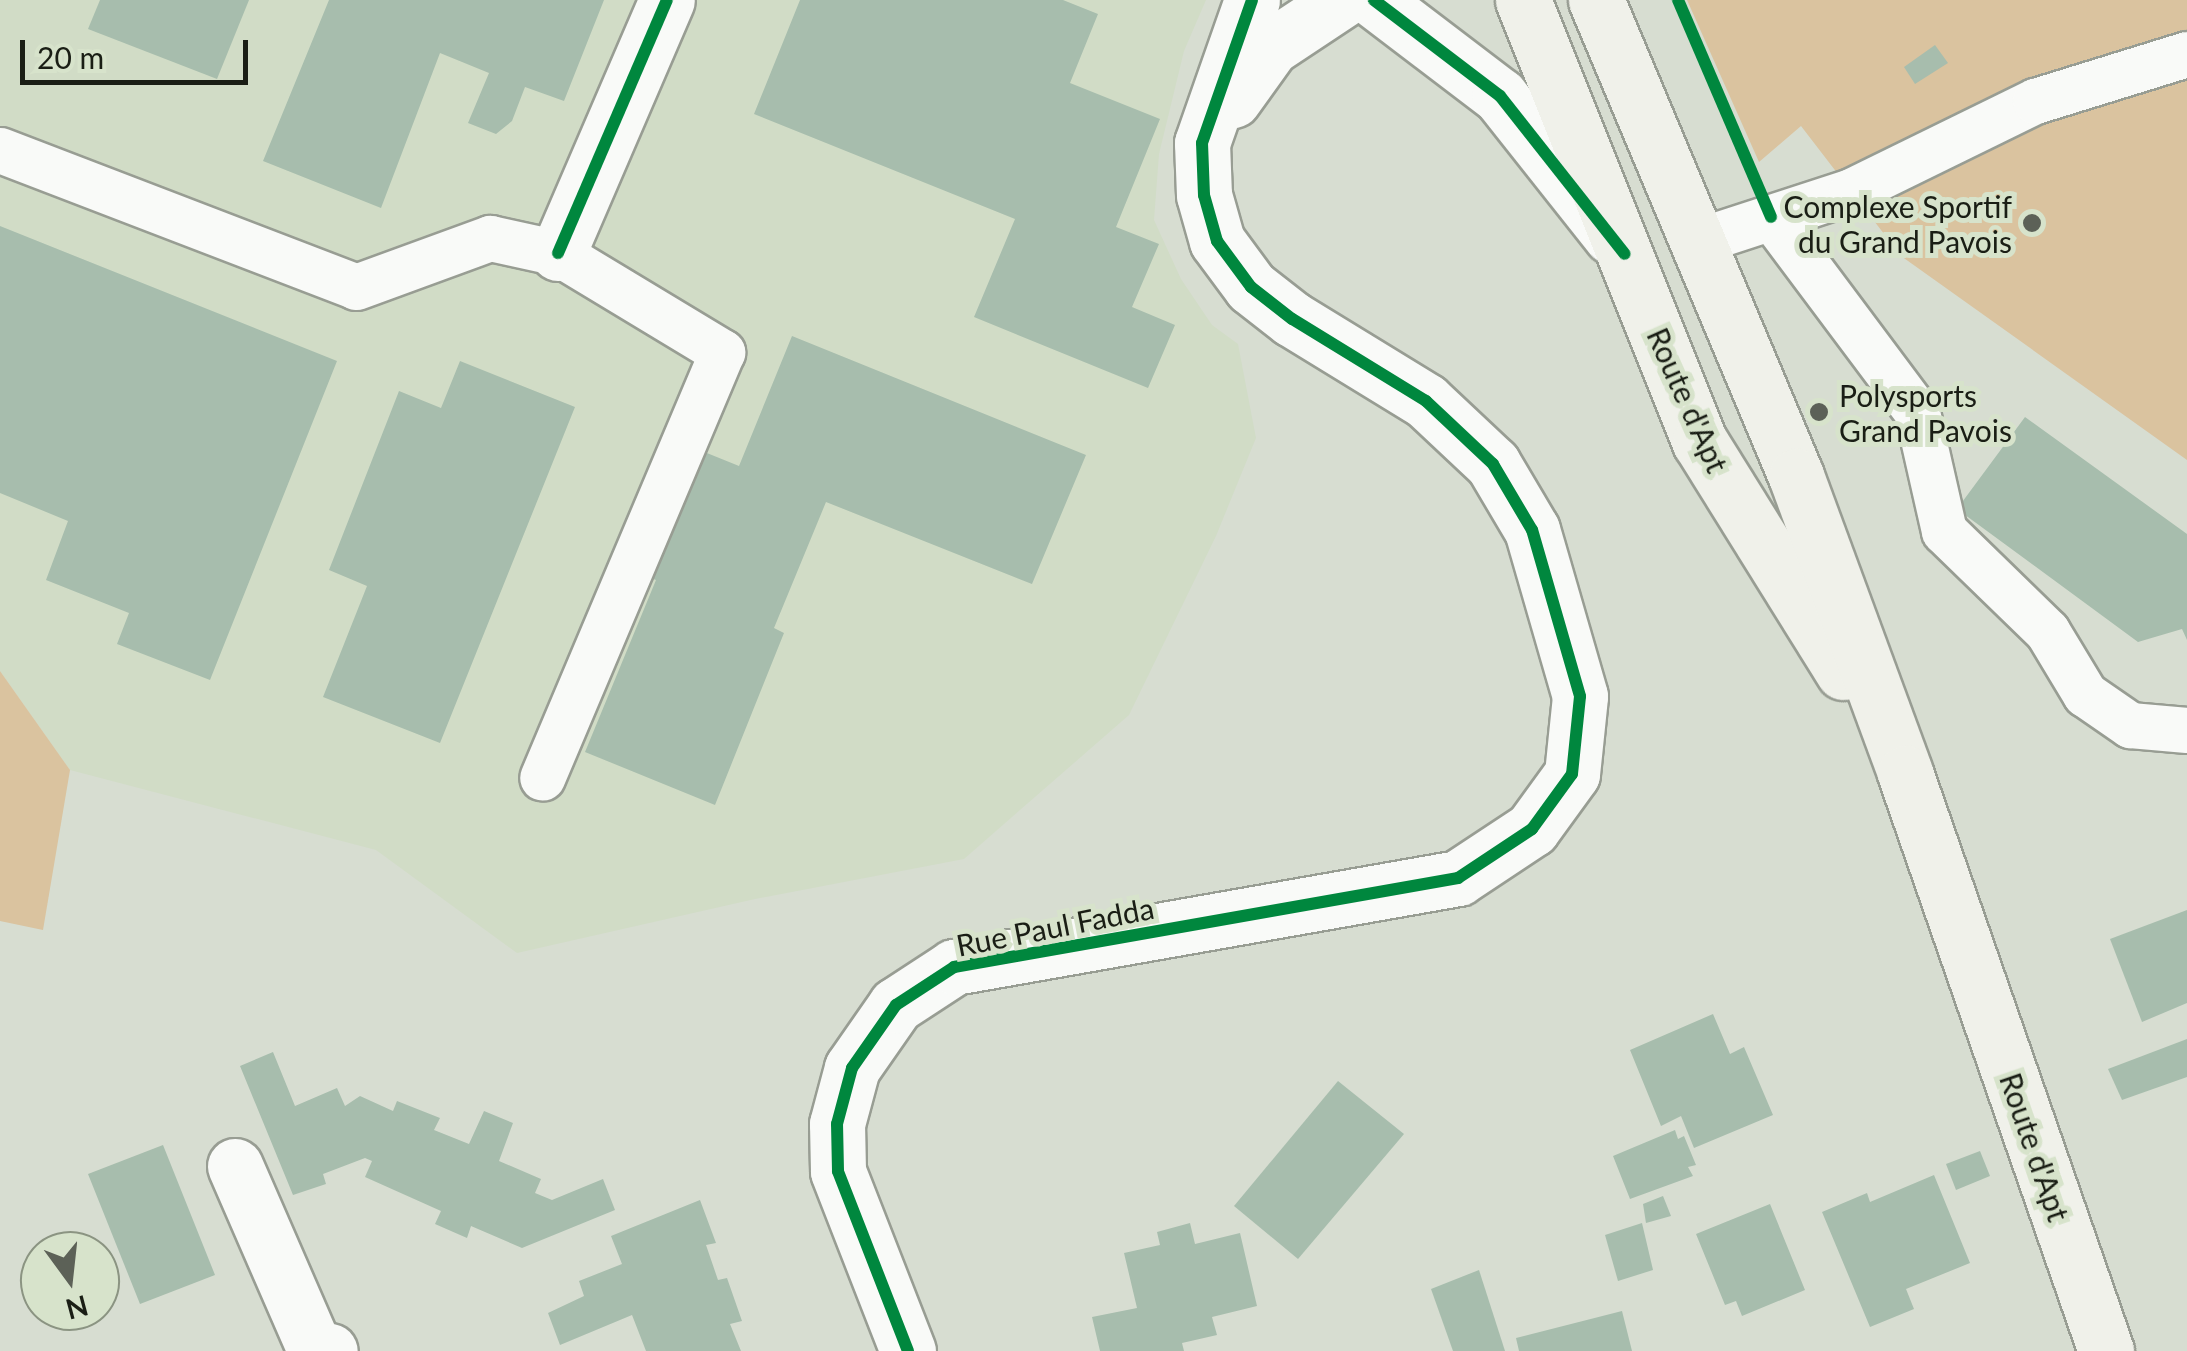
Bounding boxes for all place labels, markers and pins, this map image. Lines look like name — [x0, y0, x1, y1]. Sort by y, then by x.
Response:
place label: Complexe Sportif du Grand Pavois — [1784, 188, 2012, 258]
marker: Complexe Sportif du Grand Pavois — [2021, 212, 2043, 234]
place label: Polysports Grand Pavois — [1839, 377, 2012, 448]
marker: Polysports Grand Pavois — [1808, 401, 1830, 423]

